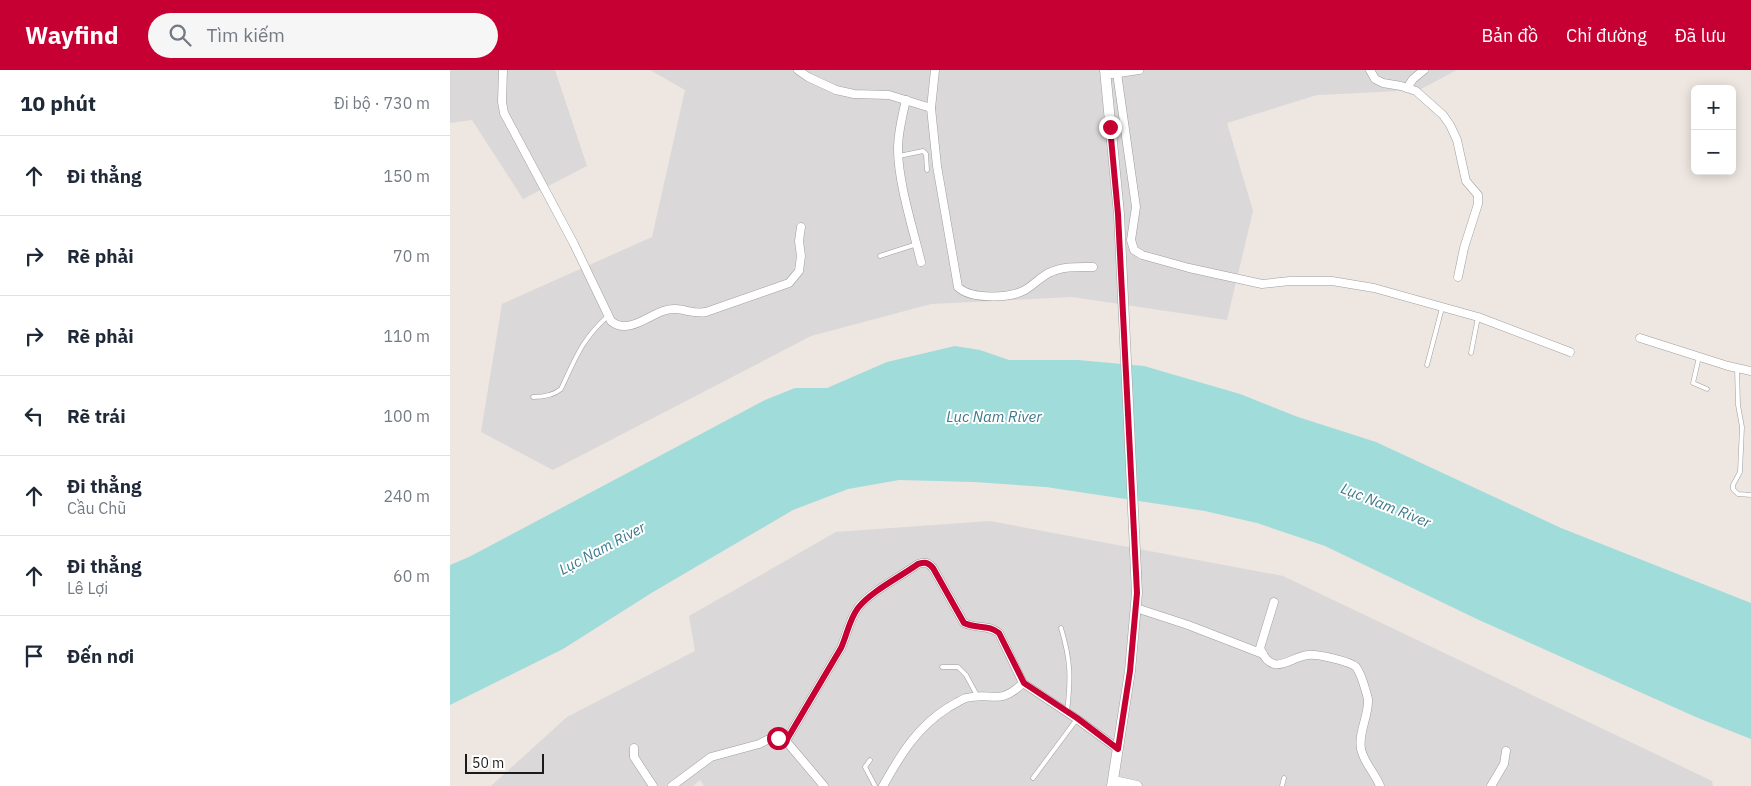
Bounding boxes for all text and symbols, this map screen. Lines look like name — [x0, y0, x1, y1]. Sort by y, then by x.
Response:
search box — [148, 13, 498, 58]
text: Wayfind — [25, 19, 118, 51]
icon: search — [166, 21, 194, 49]
text: Tìm kiếm — [206, 23, 285, 47]
text: Bản đồ — [1482, 24, 1538, 47]
text: Chỉ đường — [1566, 24, 1647, 47]
text: Đã lưu — [1675, 24, 1726, 47]
map controls — [1691, 85, 1736, 175]
button: + — [1691, 85, 1736, 130]
text: 10 phút — [20, 89, 96, 117]
text: Đi bộ · 730 m — [334, 93, 430, 113]
route end — [1099, 116, 1122, 139]
button: − — [1691, 130, 1736, 175]
icon: ahead — [20, 162, 48, 190]
text: Đi thẳng — [67, 164, 141, 188]
text: 150 m — [383, 166, 430, 186]
icon: right — [20, 242, 48, 270]
text: Rẽ phải — [67, 244, 134, 268]
text: 70 m — [393, 246, 430, 266]
icon: right — [20, 322, 48, 350]
text: Rẽ phải — [67, 324, 134, 348]
text: 110 m — [383, 326, 430, 346]
icon: left — [20, 402, 48, 430]
text: Rẽ trái — [67, 404, 126, 428]
text: 100 m — [383, 406, 430, 426]
water label: Lục Nam River — [946, 407, 1042, 426]
text: Đi thẳng — [67, 474, 141, 498]
water label: Lục Nam River — [1338, 478, 1434, 532]
icon: ahead — [20, 482, 48, 510]
text: 240 m — [383, 486, 430, 506]
text: Cầu Chũ — [67, 498, 126, 518]
water label: Lục Nam River — [555, 517, 649, 579]
text: Đi thẳng — [67, 554, 141, 578]
icon: ahead — [20, 562, 48, 590]
text: 60 m — [393, 566, 430, 586]
text: Lê Lợi — [67, 578, 108, 598]
icon: arrive — [20, 642, 48, 670]
text: Đến nơi — [67, 644, 134, 668]
route start — [767, 727, 790, 750]
scale bar — [465, 751, 544, 774]
text: 50 m — [472, 754, 504, 772]

